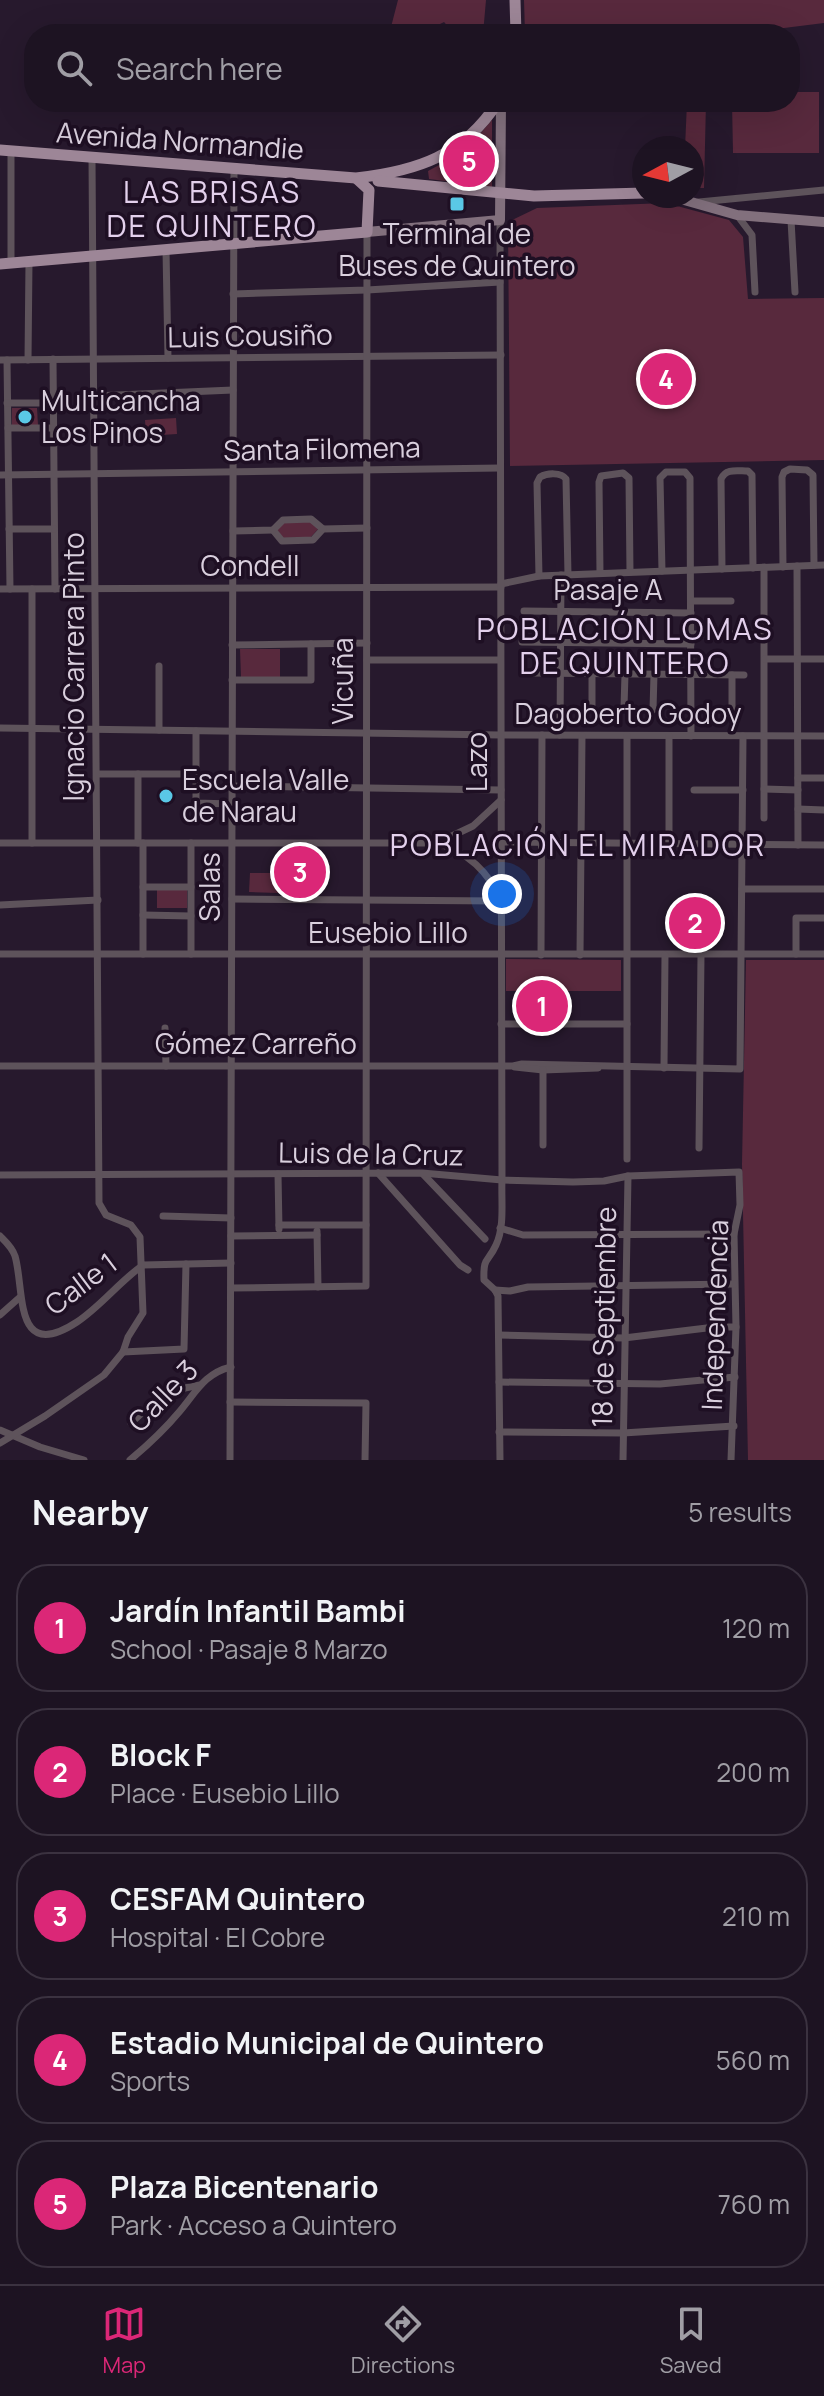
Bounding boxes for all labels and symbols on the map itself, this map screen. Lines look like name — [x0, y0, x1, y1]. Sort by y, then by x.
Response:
street label: Avenida Normandie — [55, 112, 305, 168]
pin: 5 — [443, 131, 495, 191]
north arrow — [632, 136, 704, 208]
district label: LAS BRISAS DE QUINTERO — [106, 171, 318, 246]
marker: Terminal de Buses de Quintero — [448, 195, 466, 213]
place label: Terminal de Buses de Quintero — [338, 214, 576, 284]
street label: Luis Cousiño — [167, 315, 333, 355]
pin: 4 — [640, 349, 692, 409]
place label: Multicancha Los Pinos — [41, 381, 201, 451]
marker: Multicancha Los Pinos — [16, 408, 34, 426]
street label: Santa Filomena — [223, 427, 421, 469]
street label: Ignacio Carrera Pinto — [54, 533, 92, 801]
street label: Condell — [200, 546, 300, 584]
street label: Pasaje A — [554, 570, 663, 608]
district label: POBLACIÓN LOMAS DE QUINTERO — [476, 608, 774, 683]
street label: Vicuña — [323, 637, 361, 725]
street label: Dagoberto Godoy — [514, 694, 742, 732]
street label: Lazo — [457, 732, 495, 792]
place label: Escuela Valle de Narau — [182, 760, 349, 830]
marker: Escuela Valle de Narau — [157, 787, 175, 805]
district label: POBLACIÓN EL MIRADOR — [390, 824, 766, 865]
pin: 3 — [274, 842, 326, 902]
street label: Salas — [190, 852, 228, 922]
your location — [482, 874, 522, 914]
pin: 2 — [669, 893, 721, 953]
street label: Eusebio Lillo — [308, 913, 468, 951]
pin: 1 — [516, 976, 568, 1036]
street label: Gómez Carreño — [155, 1024, 357, 1062]
street label: Luis de la Cruz — [278, 1132, 464, 1174]
street label: 18 de Septiembre — [582, 1206, 624, 1428]
street label: Independencia — [692, 1219, 736, 1411]
street label: Calle 1 — [36, 1243, 124, 1323]
street label: Calle 3 — [119, 1351, 206, 1439]

